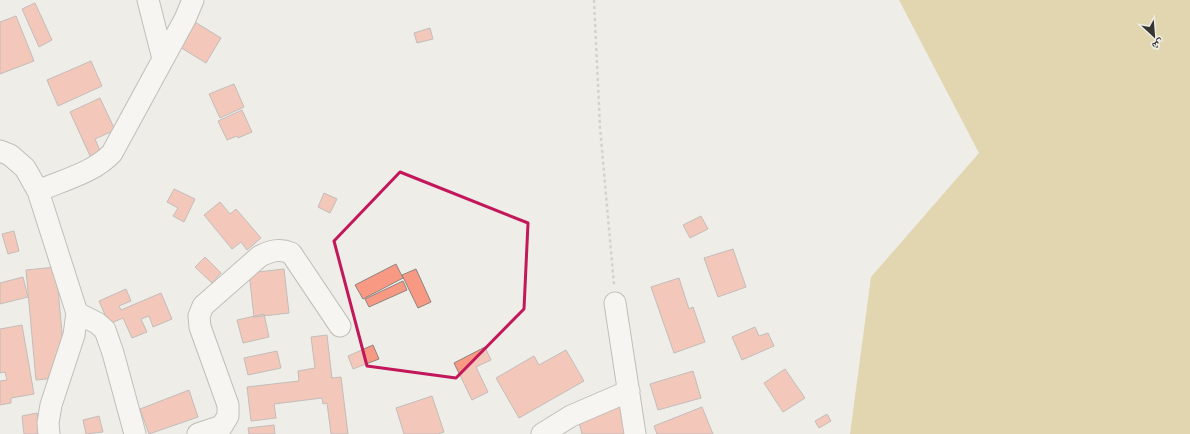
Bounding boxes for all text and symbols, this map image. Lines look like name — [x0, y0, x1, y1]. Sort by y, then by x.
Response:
north arrow — [1134, 16, 1174, 56]
text: ش — [1149, 35, 1167, 54]

